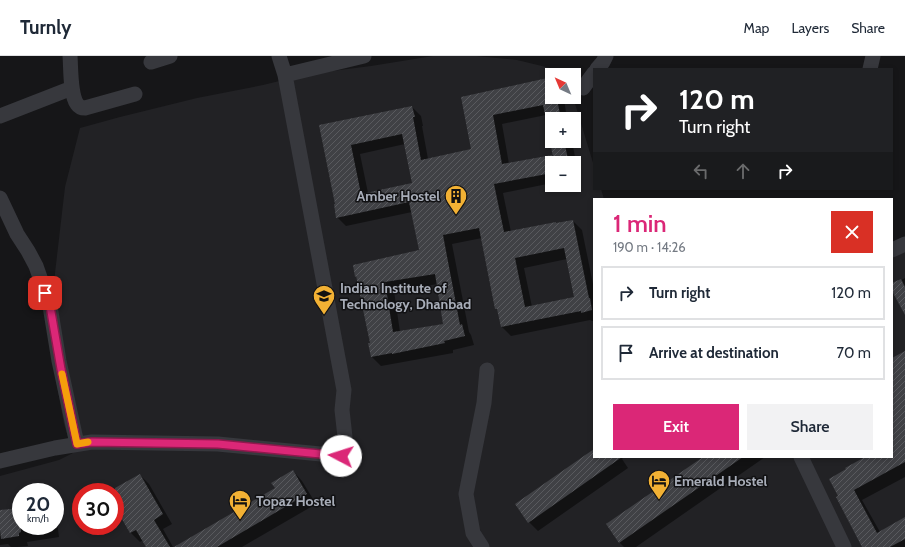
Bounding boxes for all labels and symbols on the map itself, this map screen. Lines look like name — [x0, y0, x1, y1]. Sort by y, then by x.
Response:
north arrow — [545, 68, 581, 104]
building icon: Amber Hostel — [443, 183, 469, 216]
place label: Amber Hostel — [356, 187, 440, 205]
pin — [28, 276, 62, 310]
place label: Indian Institute of Technology, Dhanbad — [340, 279, 471, 313]
school or university icon: Indian Institute of Technology, Dhanbad — [311, 283, 337, 316]
position arrow — [320, 435, 362, 477]
hotel icon: Emerald Hostel — [646, 468, 672, 501]
place label: Emerald Hostel — [674, 472, 767, 490]
speed limit sign: 30 — [72, 483, 124, 535]
hotel icon: Topaz Hostel — [227, 488, 253, 521]
place label: Topaz Hostel — [256, 492, 335, 510]

